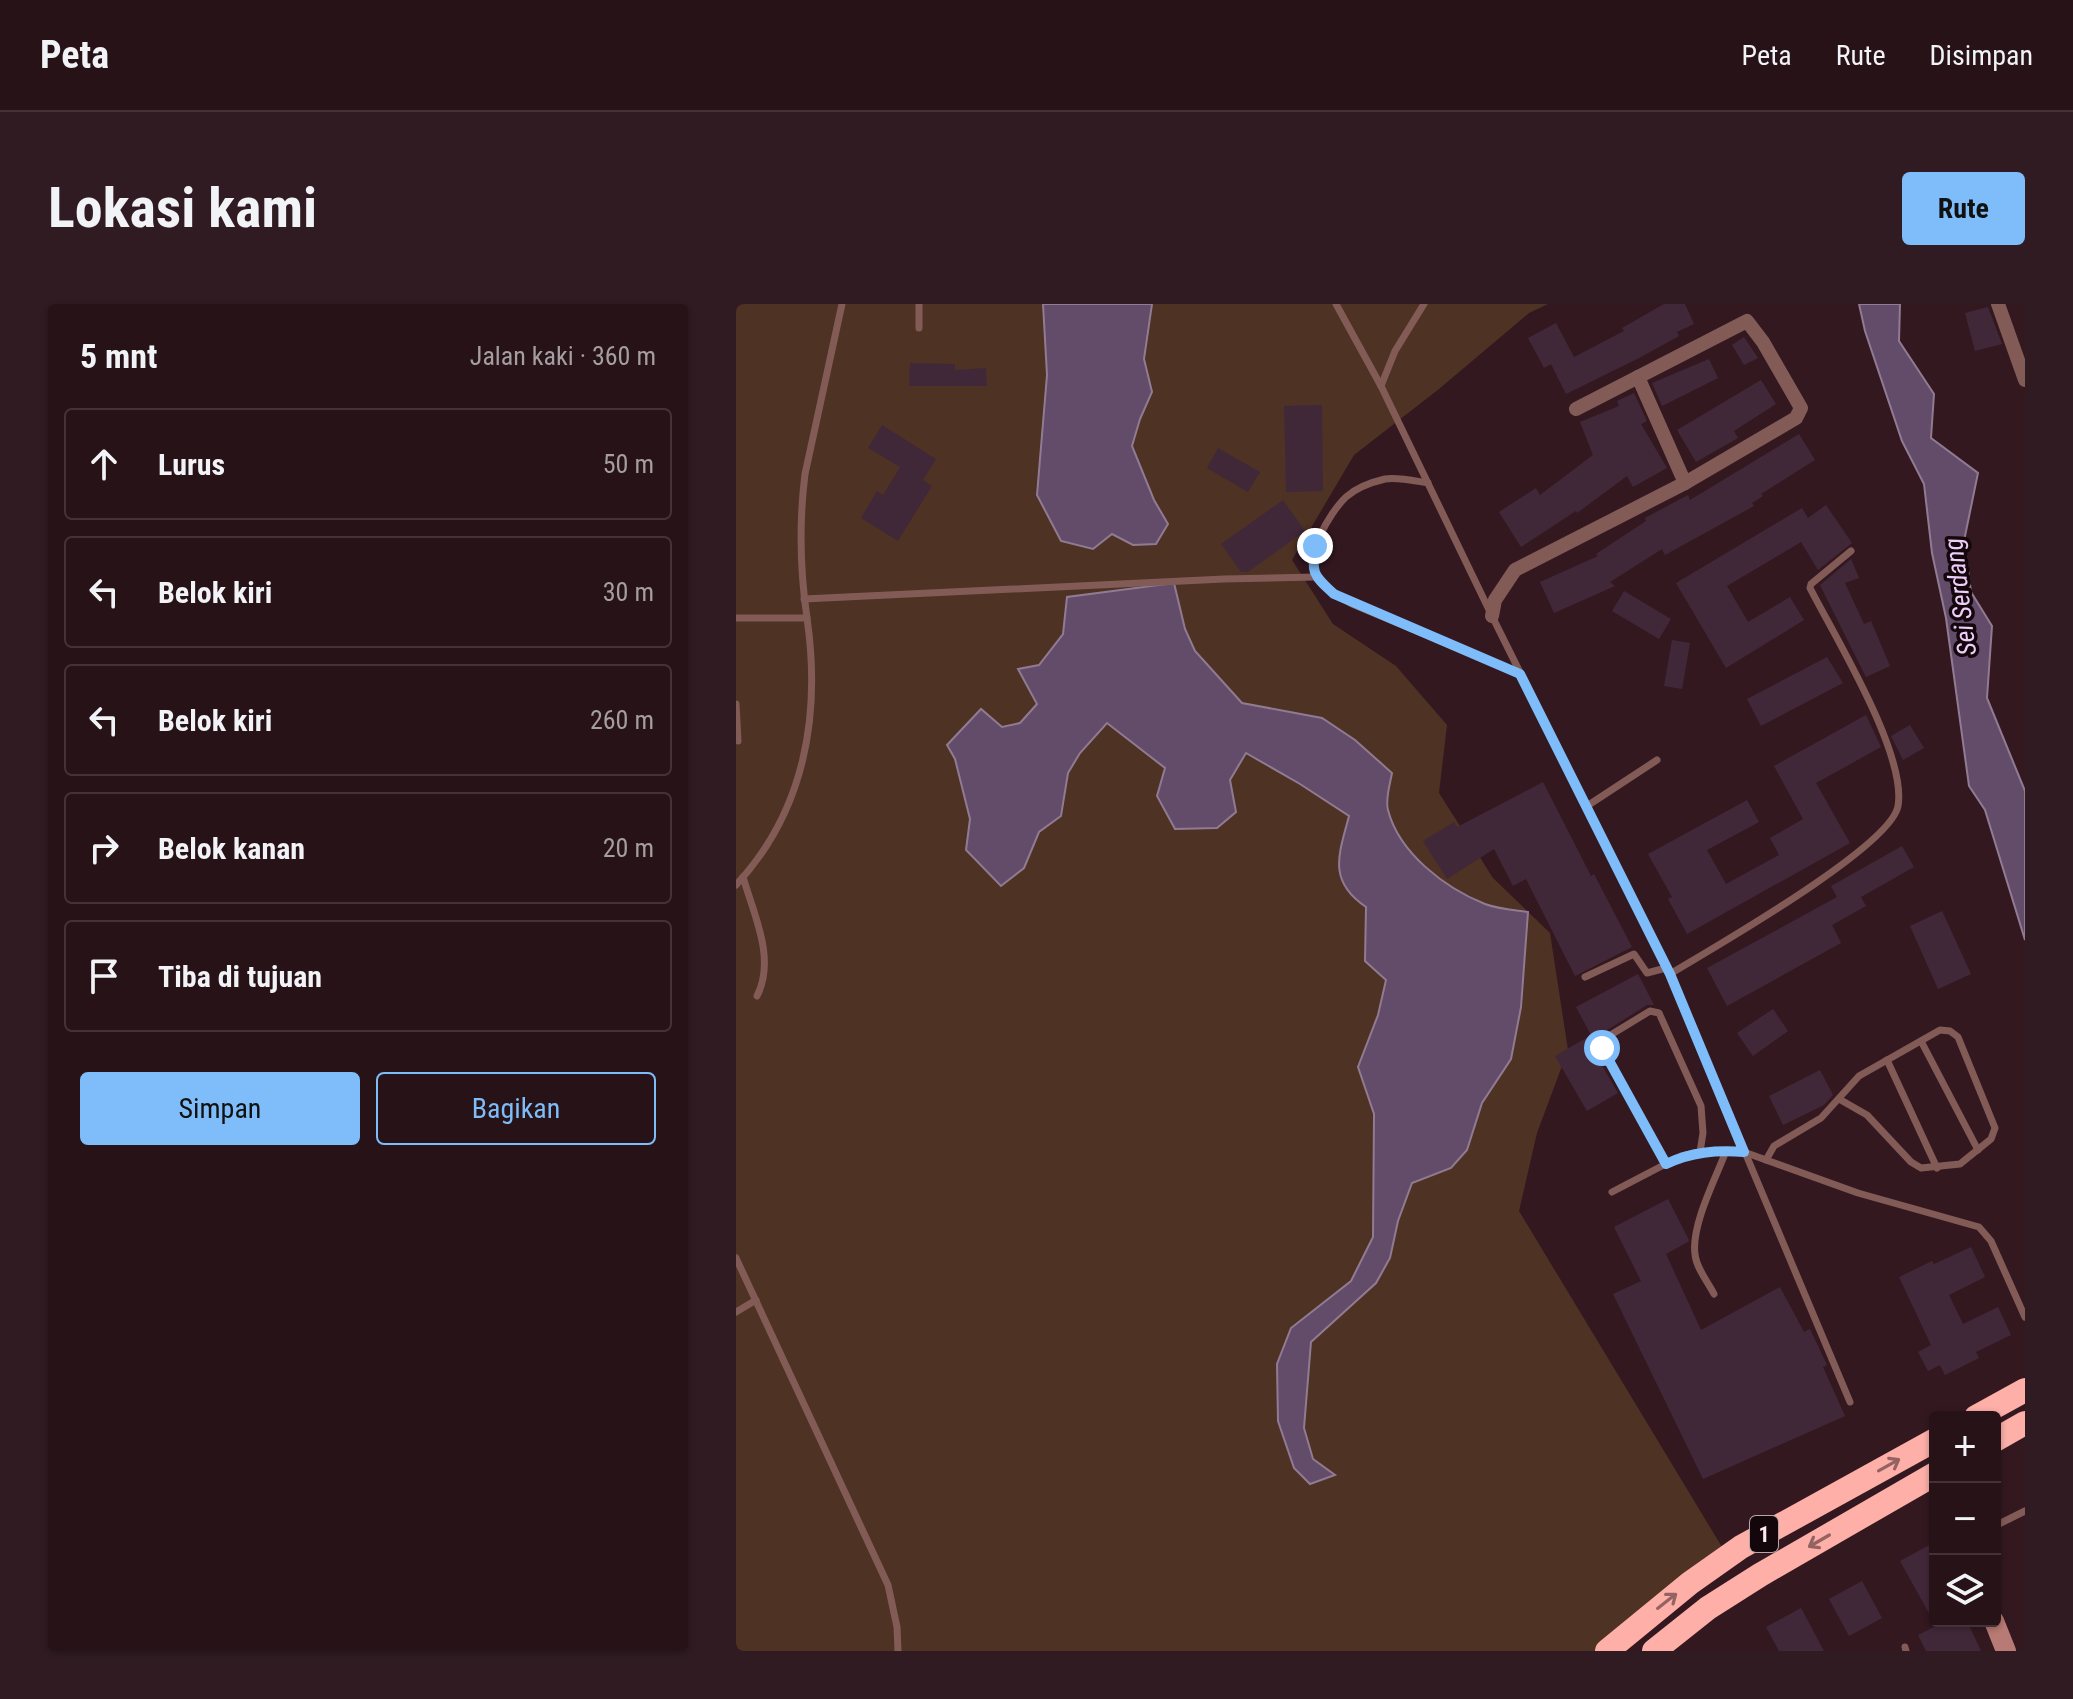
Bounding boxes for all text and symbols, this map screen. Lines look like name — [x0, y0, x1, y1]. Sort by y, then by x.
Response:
text: Peta — [40, 33, 109, 77]
text: Peta — [1742, 39, 1792, 72]
text: Rute — [1836, 39, 1886, 72]
text: Disimpan — [1930, 39, 2033, 72]
button: Rute — [1902, 172, 2025, 245]
text: Lokasi kami — [48, 175, 317, 241]
text: 5 mnt — [80, 336, 157, 376]
text: Jalan kaki · 360 m — [470, 341, 656, 371]
icon: ahead — [82, 442, 126, 486]
text: Lurus — [158, 447, 225, 482]
text: 50 m — [603, 449, 654, 479]
route end — [1297, 528, 1333, 564]
water label: Sei Serdang — [1938, 537, 1982, 657]
icon: left — [82, 570, 126, 614]
text: Belok kiri — [158, 575, 272, 610]
text: 30 m — [603, 577, 654, 607]
icon: left — [82, 698, 126, 742]
text: Belok kiri — [158, 703, 272, 738]
text: 260 m — [590, 705, 654, 735]
icon: right — [82, 826, 126, 870]
text: Belok kanan — [158, 831, 305, 866]
text: 20 m — [603, 833, 654, 863]
icon: arrive — [82, 954, 126, 998]
text: Tiba di tujuan — [158, 959, 322, 994]
route start — [1584, 1030, 1620, 1066]
button: Simpan — [80, 1072, 360, 1145]
button: Bagikan — [376, 1072, 656, 1145]
map controls — [1929, 1411, 2001, 1627]
button: + — [1929, 1411, 2001, 1483]
one-way arrow — [1876, 1457, 1900, 1473]
button: − — [1929, 1483, 2001, 1555]
road number: 1 — [1750, 1516, 1778, 1552]
one-way arrow — [1808, 1533, 1831, 1549]
button: layers — [1929, 1555, 2001, 1627]
one-way arrow — [1656, 1592, 1677, 1610]

